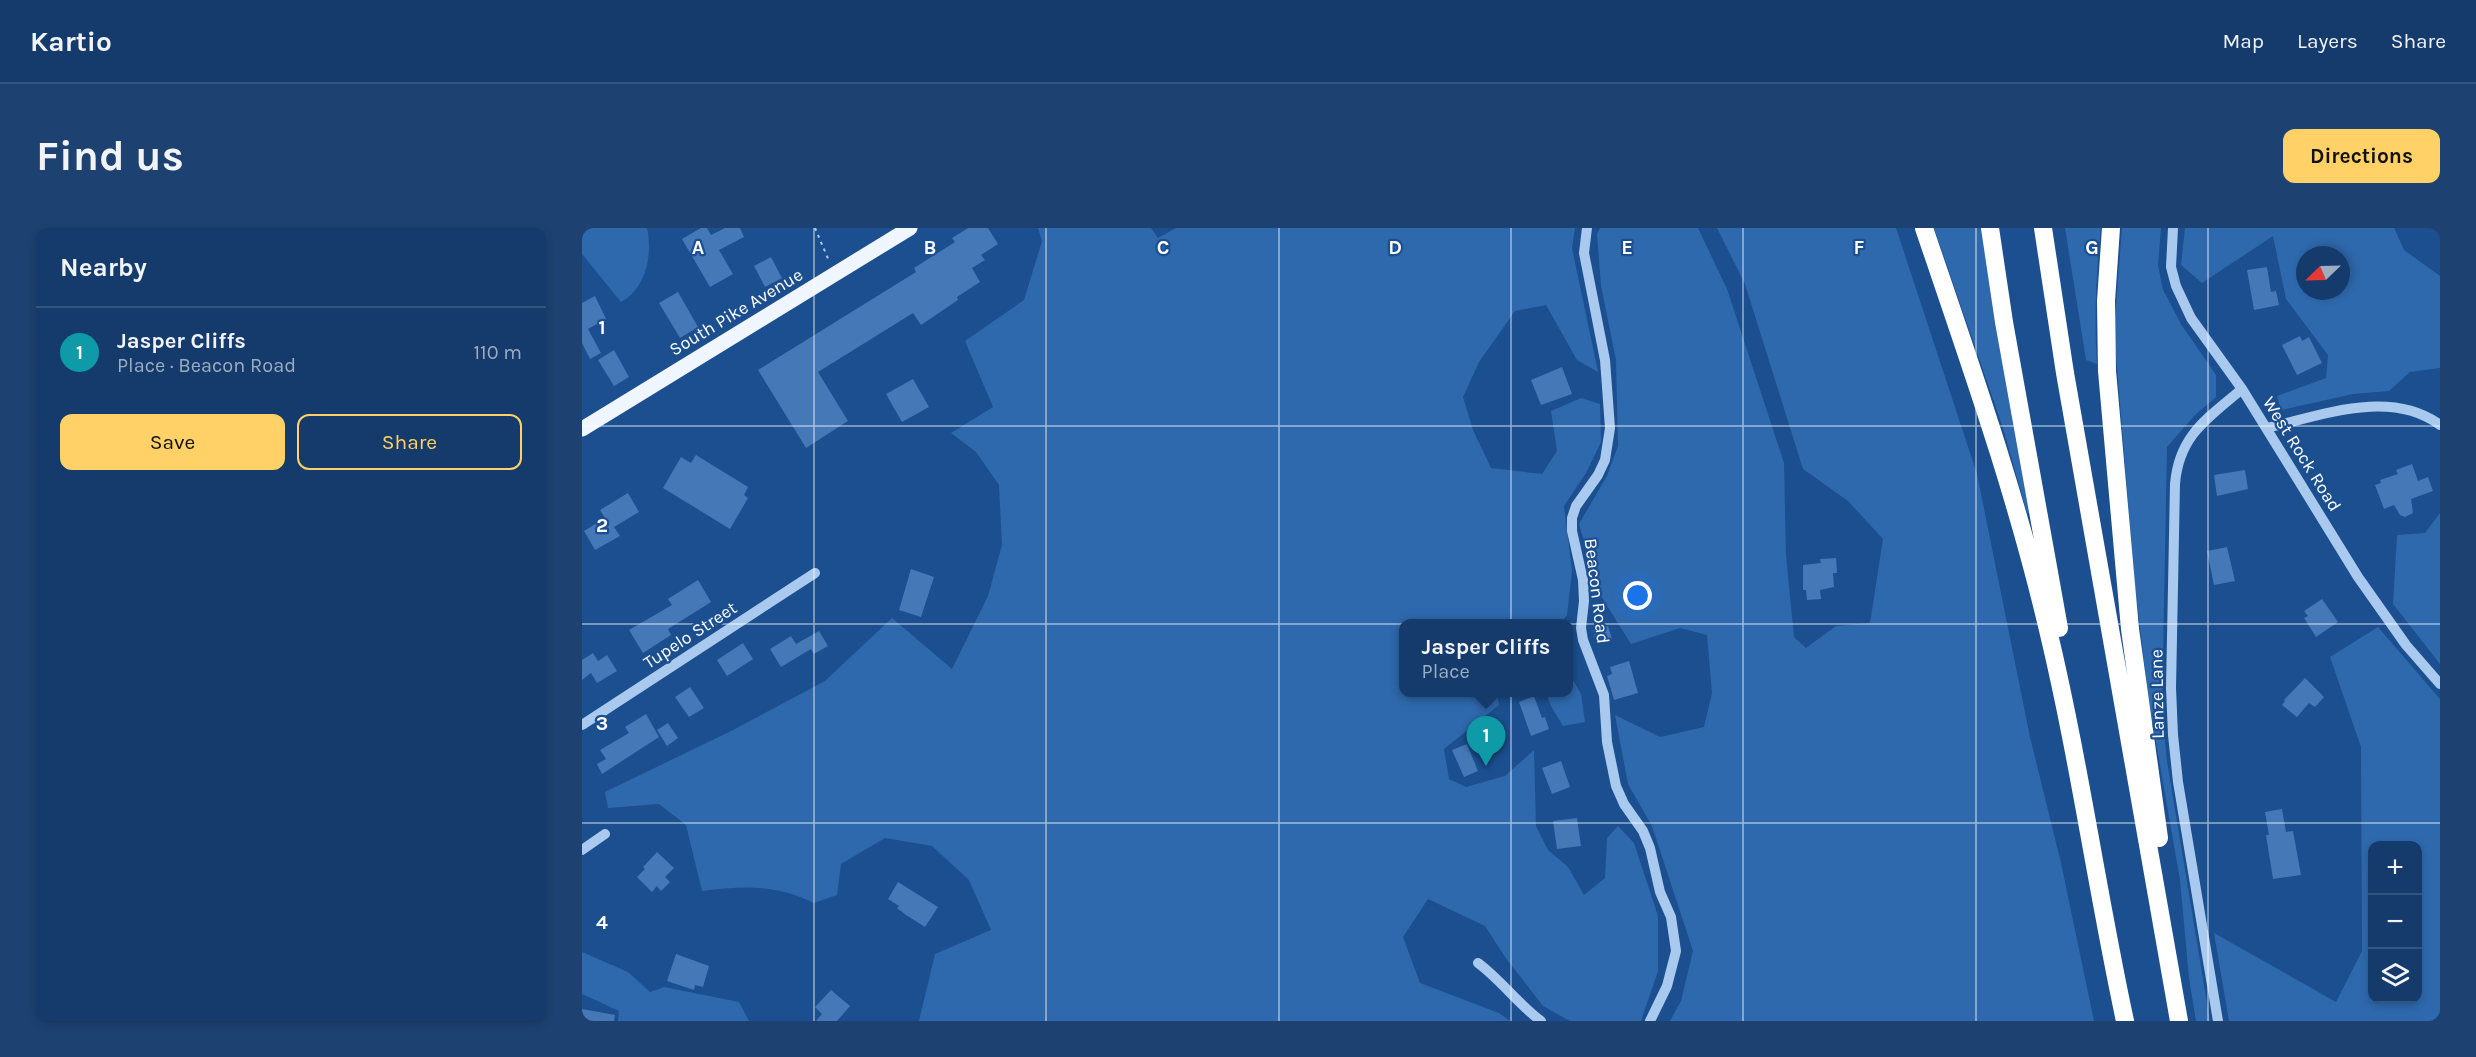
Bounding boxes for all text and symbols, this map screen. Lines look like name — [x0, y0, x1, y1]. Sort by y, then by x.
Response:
text: Kartio — [30, 25, 112, 58]
text: Map — [2222, 29, 2264, 53]
text: Layers — [2297, 29, 2358, 53]
text: Share — [2391, 29, 2446, 53]
button: Directions — [2283, 129, 2440, 183]
text: Find us — [36, 131, 184, 181]
text: A — [692, 236, 705, 259]
text: B — [924, 236, 936, 259]
text: C — [1157, 236, 1169, 259]
text: D — [1388, 236, 1402, 259]
text: E — [1621, 236, 1633, 259]
text: F — [1854, 236, 1865, 259]
text: G — [2085, 236, 2099, 259]
north arrow — [2296, 246, 2350, 300]
text: Nearby — [60, 252, 147, 283]
street label: South Pike Avenue — [665, 263, 807, 361]
text: 1 — [598, 316, 606, 339]
text: Jasper Cliffs — [117, 328, 246, 354]
text: 1 — [76, 341, 83, 364]
text: 110 m — [473, 341, 522, 364]
text: Place · Beacon Road — [117, 354, 296, 377]
street label: West Rock Road — [2258, 393, 2346, 515]
button: Save — [60, 414, 285, 470]
button: Share — [297, 414, 522, 470]
text: 2 — [596, 514, 608, 537]
street label: Beacon Road — [1580, 537, 1614, 645]
your location — [1623, 581, 1652, 610]
street label: Tupelo Street — [639, 597, 741, 673]
popup — [1399, 619, 1573, 697]
text: Jasper Cliffs — [1422, 634, 1550, 660]
street label: Lanze Lane — [2145, 649, 2169, 739]
text: Place — [1422, 660, 1470, 683]
text: 3 — [596, 712, 608, 735]
pin: 1 — [1466, 716, 1506, 766]
map controls — [2368, 841, 2422, 1003]
button: + — [2368, 841, 2422, 895]
button: − — [2368, 895, 2422, 949]
text: 4 — [596, 911, 608, 934]
button: layers — [2368, 949, 2422, 1003]

